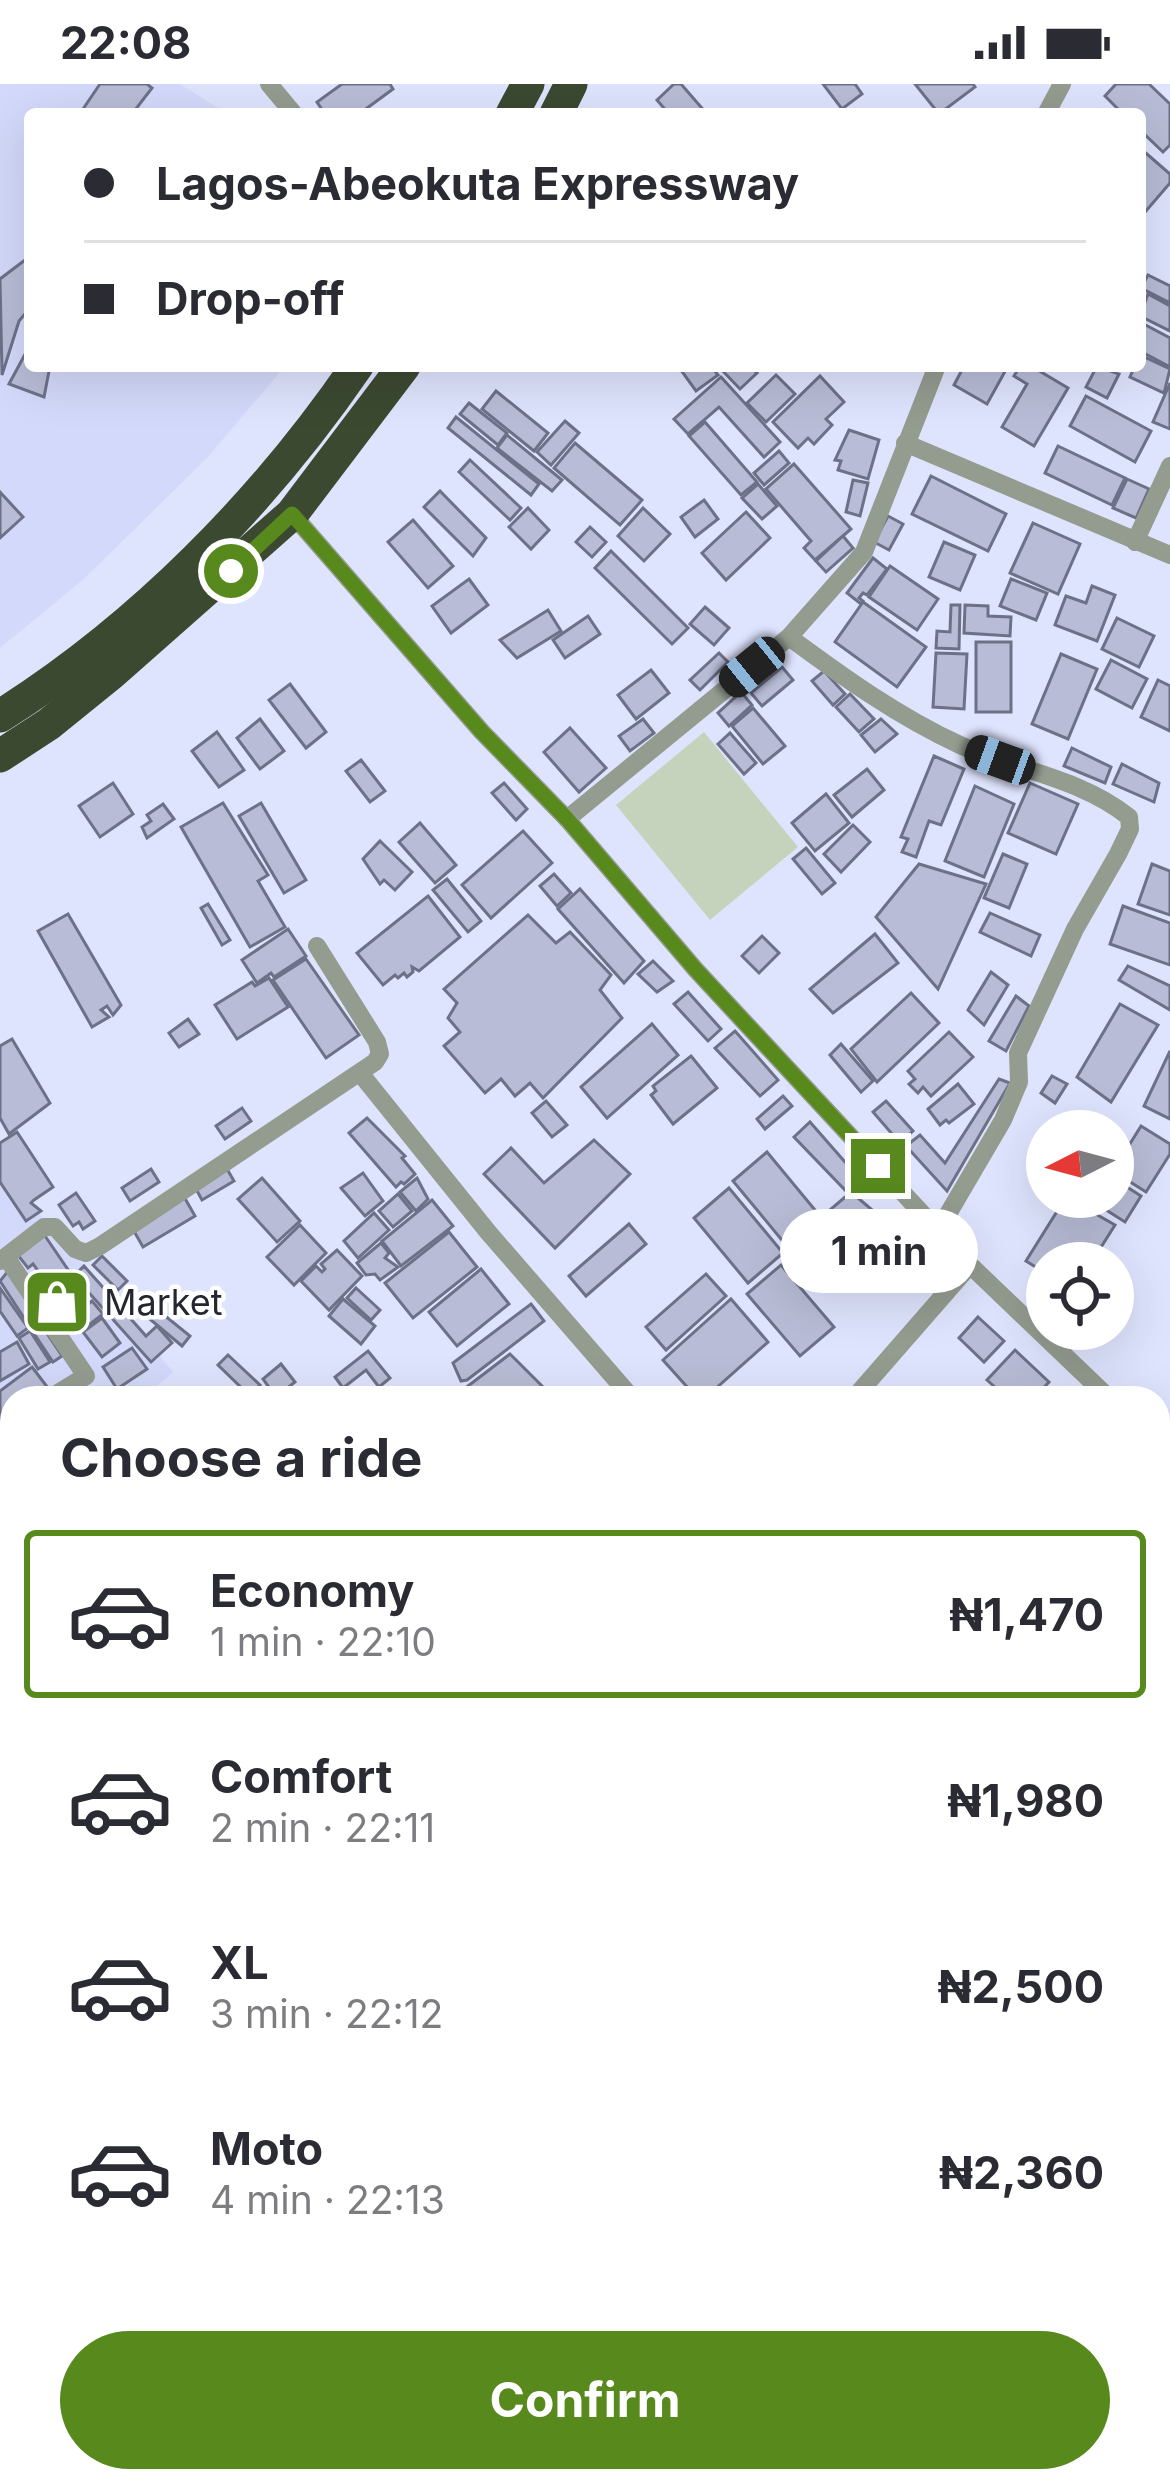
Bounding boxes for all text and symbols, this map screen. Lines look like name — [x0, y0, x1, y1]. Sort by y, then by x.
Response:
text: 22:08 — [60, 15, 191, 70]
text: Lagos-Abeokuta Expressway — [156, 156, 799, 211]
text: Drop-off — [156, 271, 344, 326]
route start — [204, 544, 258, 598]
car — [713, 630, 791, 704]
car — [960, 731, 1040, 789]
north arrow — [1026, 1110, 1134, 1218]
map controls — [1026, 1110, 1134, 1350]
route end — [851, 1139, 905, 1193]
callout: 1 min — [779, 1208, 977, 1292]
text: 1 min — [831, 1227, 927, 1274]
button: locate — [1026, 1242, 1134, 1350]
shop icon: Market — [22, 1267, 92, 1337]
place label: Market — [104, 1280, 223, 1324]
text: Choose a ride — [60, 1425, 422, 1490]
icon: car — [66, 1560, 174, 1668]
text: Economy — [210, 1563, 414, 1618]
text: ₦1,470 — [949, 1587, 1104, 1642]
text: 1 min · 22:10 — [210, 1618, 436, 1665]
icon: car — [66, 1746, 174, 1854]
text: Comfort — [210, 1749, 392, 1804]
text: ₦1,980 — [947, 1773, 1104, 1828]
text: 2 min · 22:11 — [210, 1804, 435, 1851]
icon: car — [66, 1932, 174, 2040]
text: XL — [210, 1935, 269, 1990]
text: ₦2,500 — [937, 1959, 1104, 2014]
text: 3 min · 22:12 — [210, 1990, 443, 2037]
icon: car — [66, 2118, 174, 2226]
text: Moto — [210, 2121, 323, 2176]
text: ₦2,360 — [939, 2145, 1104, 2200]
text: 4 min · 22:13 — [210, 2176, 445, 2223]
button: Confirm — [60, 2331, 1110, 2469]

